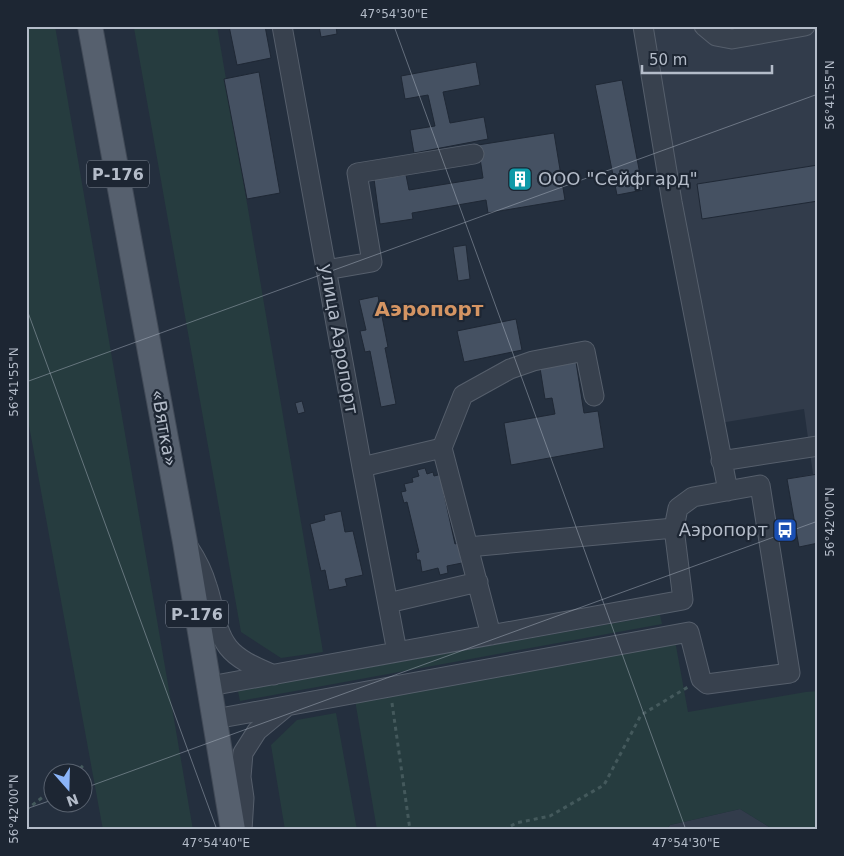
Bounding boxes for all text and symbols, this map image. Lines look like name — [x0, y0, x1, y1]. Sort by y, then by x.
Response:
text: 47°54'30"E — [360, 7, 428, 21]
scale bar — [642, 42, 772, 74]
text: 50 m — [649, 51, 687, 69]
text: 56°41'55"N — [823, 60, 837, 130]
road number: Р-176 — [87, 160, 149, 188]
building icon: ООО "Сейфгард" — [507, 166, 533, 192]
place label: ООО "Сейфгард" — [538, 168, 698, 189]
street label: улица Аэропорт — [316, 262, 363, 416]
district label: Аэропорт — [375, 297, 484, 321]
text: 56°41'55"N — [7, 347, 21, 417]
street label: «Вятка» — [147, 388, 182, 468]
text: 56°42'00"N — [823, 487, 837, 557]
bus stop icon: Аэропорт — [772, 517, 798, 543]
place label: Аэропорт — [679, 519, 768, 540]
road number: Р-176 — [166, 600, 228, 628]
north arrow — [42, 764, 92, 814]
text: 56°42'00"N — [7, 774, 21, 844]
text: N — [64, 791, 81, 810]
text: 47°54'40"E — [182, 836, 250, 850]
text: 47°54'30"E — [652, 836, 720, 850]

